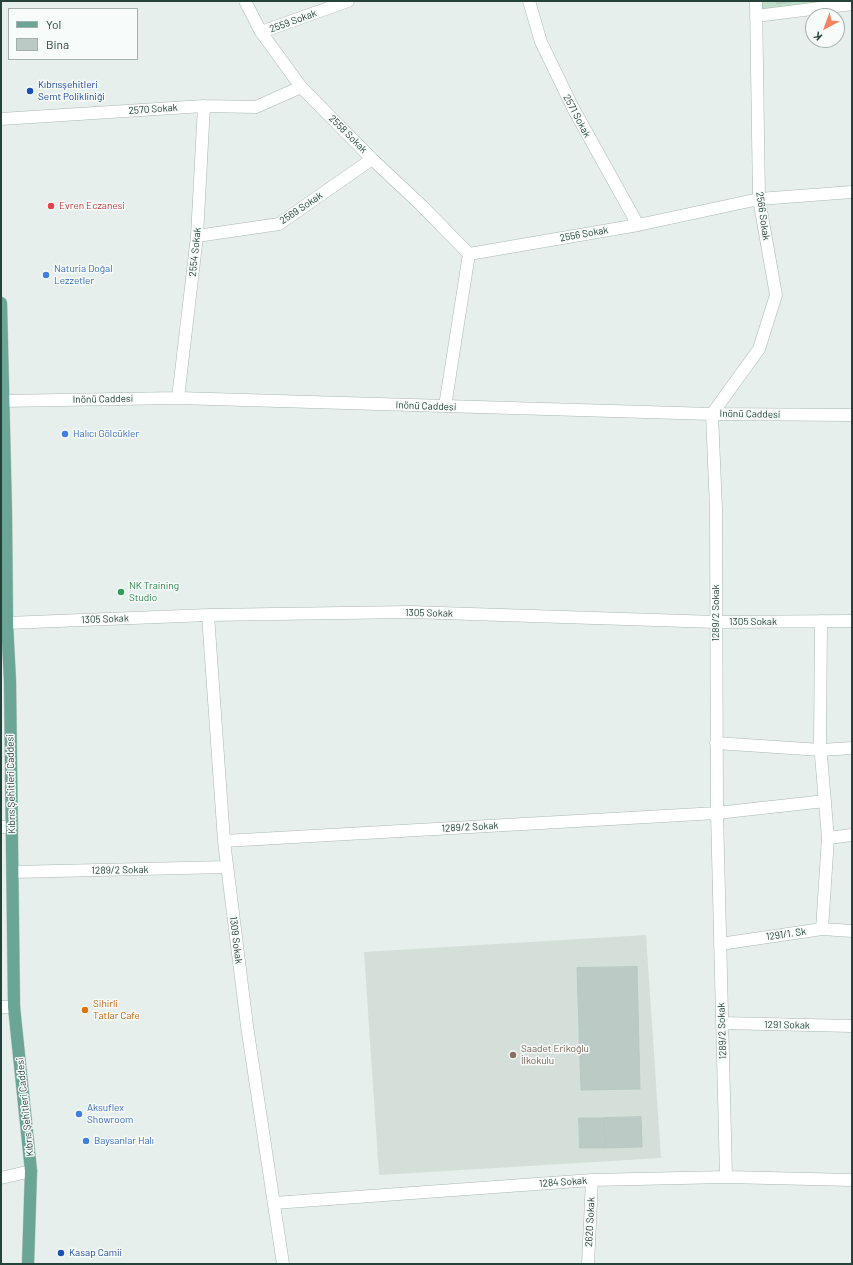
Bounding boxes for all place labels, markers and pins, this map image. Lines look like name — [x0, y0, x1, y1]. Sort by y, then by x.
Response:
place label: Kıbrısşehitleri Semt Polikliniği — [38, 79, 105, 102]
marker: Kıbrısşehitleri Semt Polikliniği — [25, 86, 35, 96]
place label: Evren Eczanesi — [59, 200, 125, 212]
marker: Evren Eczanesi — [46, 201, 56, 211]
place label: Naturia Doğal Lezzetler — [54, 263, 113, 286]
marker: Naturia Doğal Lezzetler — [41, 270, 51, 280]
place label: Halıcı Gölcükler — [73, 428, 139, 440]
marker: Halıcı Gölcükler — [60, 429, 70, 439]
place label: NK Training Studio — [129, 580, 179, 604]
marker: NK Training Studio — [116, 587, 126, 597]
place label: Sihirli Tatlar Cafe — [93, 998, 140, 1022]
marker: Sihirli Tatlar Cafe — [80, 1005, 90, 1015]
place label: Saadet Erikoğlu İlkokulu — [521, 1043, 589, 1066]
marker: Saadet Erikoğlu İlkokulu — [508, 1050, 518, 1060]
place label: Aksuflex Showroom — [87, 1102, 133, 1126]
marker: Aksuflex Showroom — [74, 1109, 84, 1119]
place label: Baysanlar Halı — [94, 1135, 154, 1147]
marker: Baysanlar Halı — [81, 1136, 91, 1146]
place label: Kasap Camii — [69, 1247, 122, 1259]
marker: Kasap Camii — [56, 1248, 66, 1258]

